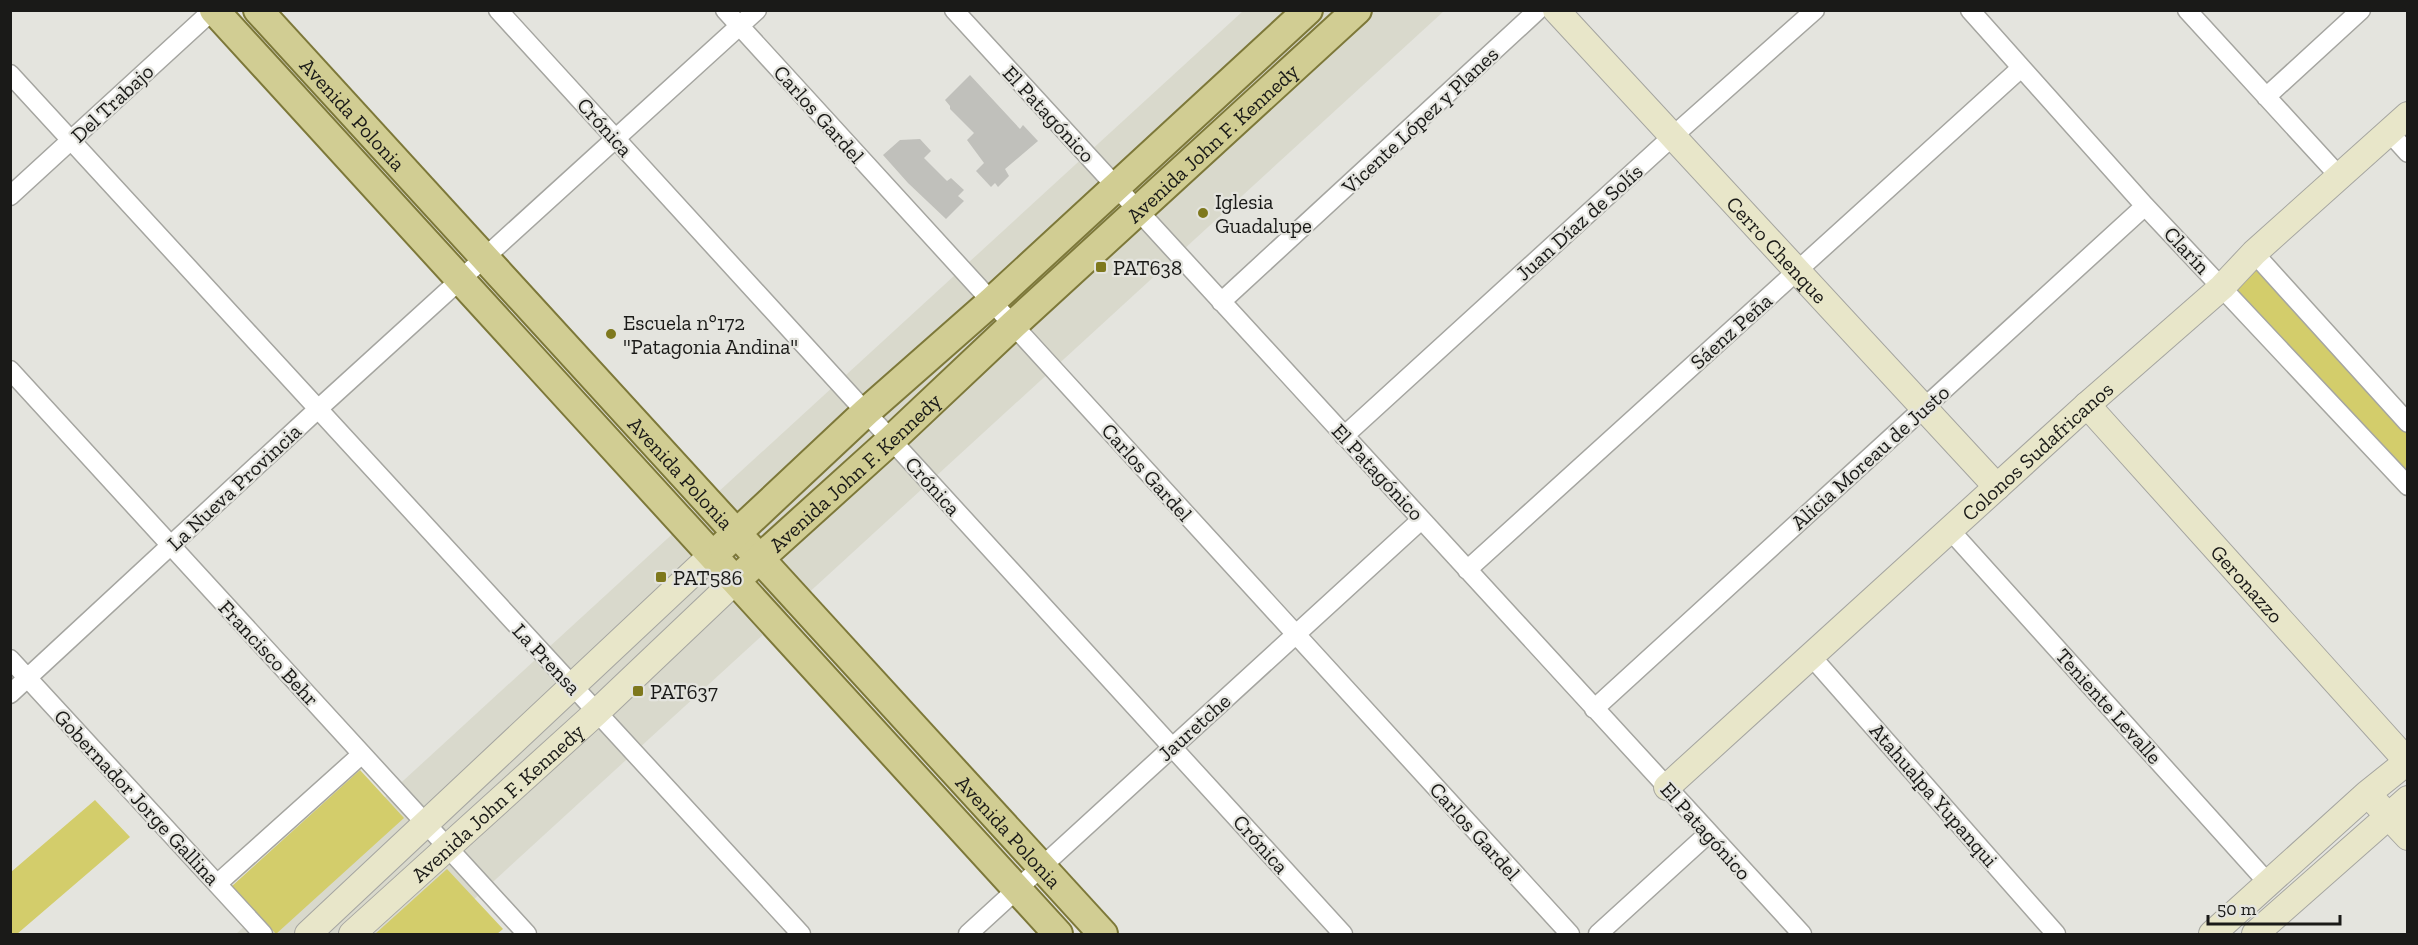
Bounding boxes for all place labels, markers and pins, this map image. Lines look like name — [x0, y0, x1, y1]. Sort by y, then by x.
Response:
place label: Iglesia Guadalupe — [1215, 189, 1312, 238]
marker: Iglesia Guadalupe — [1196, 206, 1210, 220]
place label: PAT638 — [1113, 255, 1182, 280]
marker: PAT638 — [1094, 260, 1108, 274]
place label: Escuela n°172 "Patagonia Andina" — [623, 310, 798, 359]
marker: Escuela n°172 "Patagonia Andina" — [604, 327, 618, 341]
place label: PAT586 — [673, 565, 743, 590]
marker: PAT586 — [654, 570, 668, 584]
place label: PAT637 — [650, 679, 718, 704]
marker: PAT637 — [631, 684, 645, 698]

